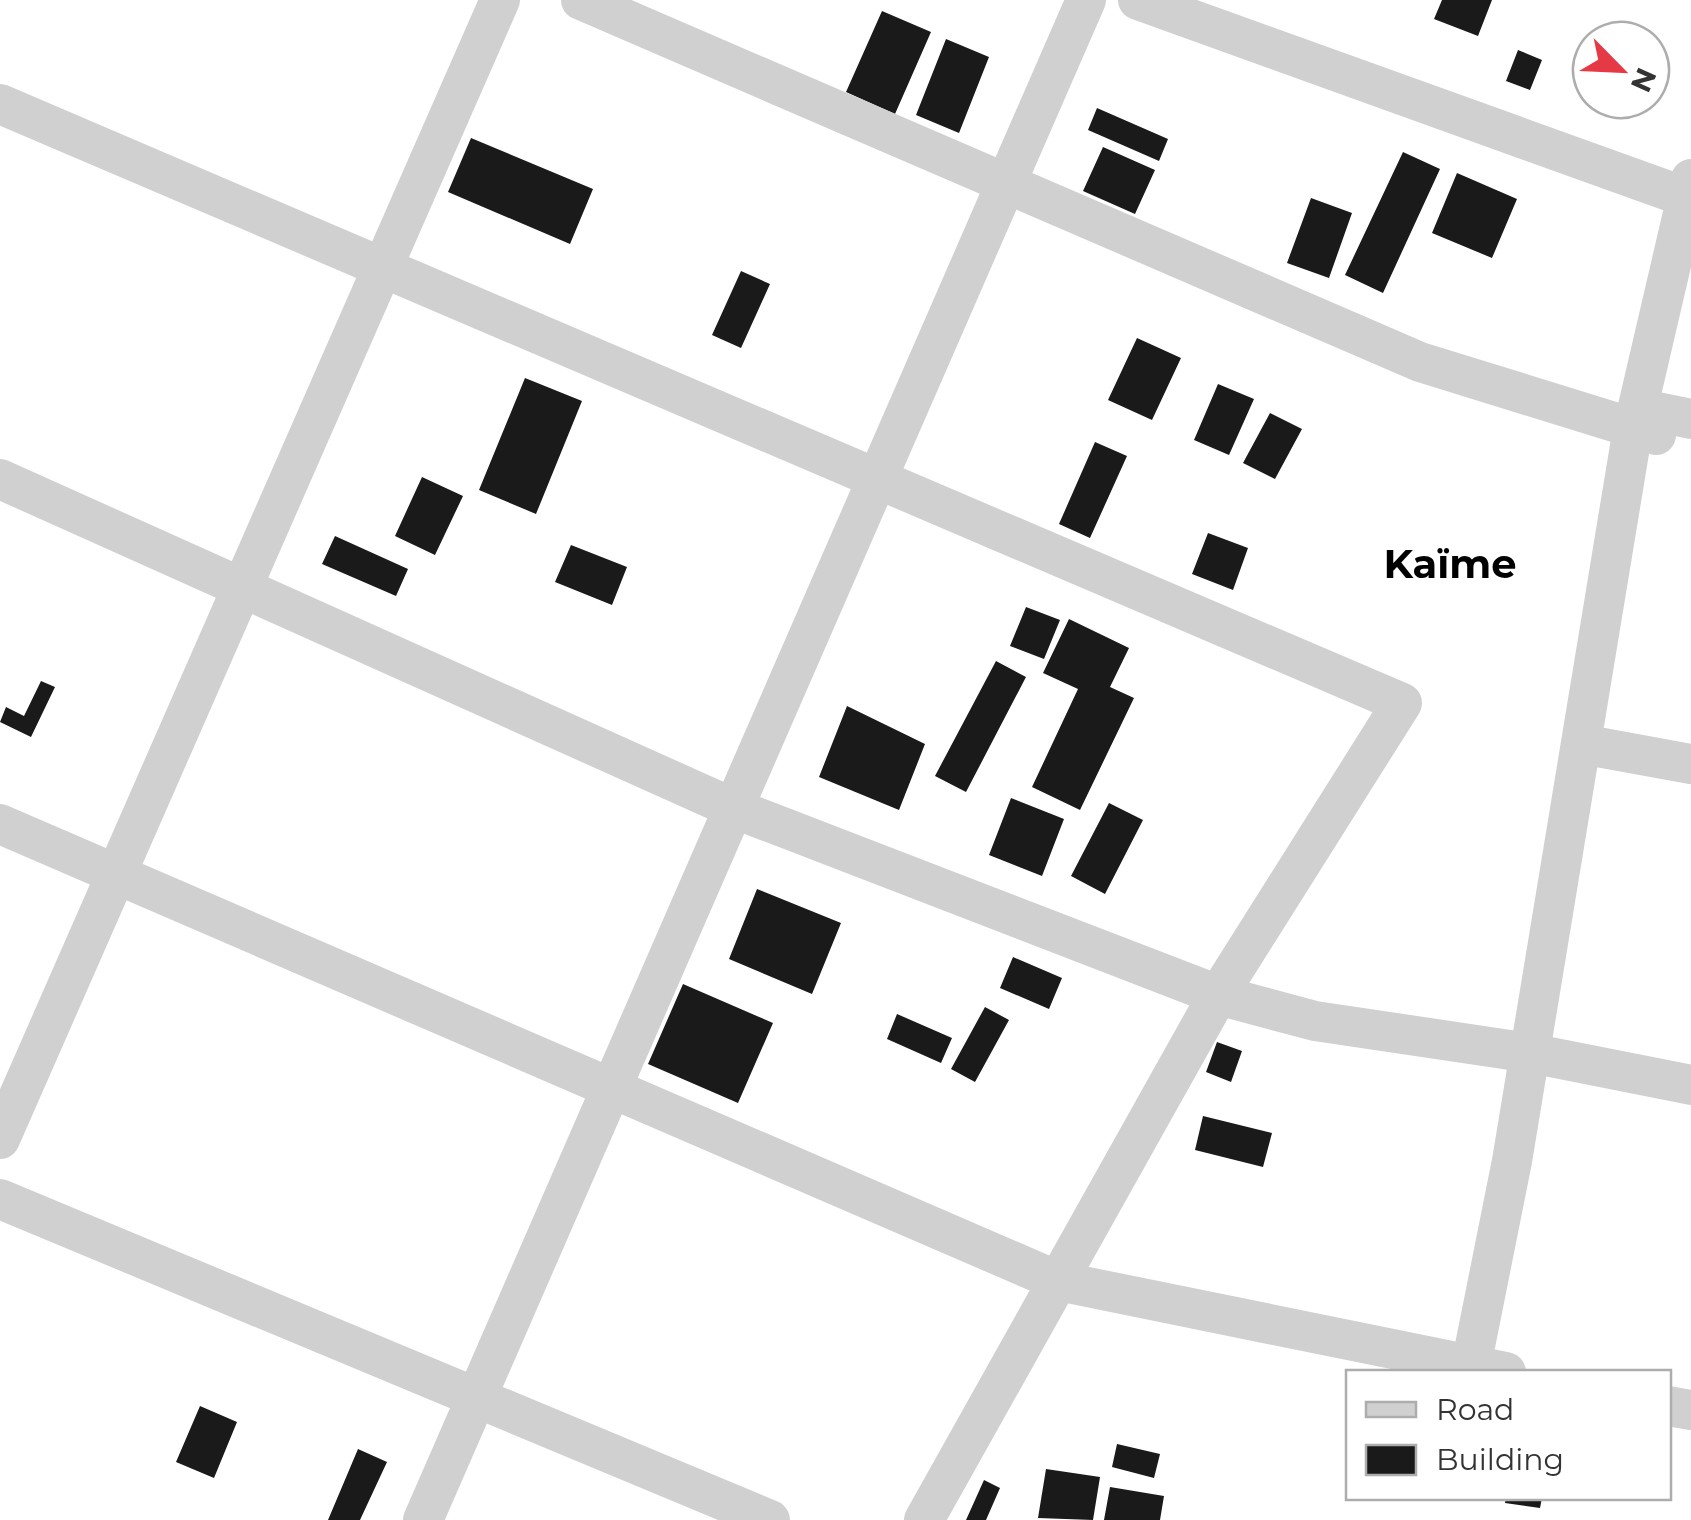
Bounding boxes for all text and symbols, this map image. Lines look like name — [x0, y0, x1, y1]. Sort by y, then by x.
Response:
north arrow — [1571, 20, 1671, 120]
text: N — [1624, 63, 1664, 97]
district label: Kaïme — [1383, 539, 1517, 588]
legend — [1346, 1370, 1671, 1500]
text: Road — [1436, 1391, 1514, 1428]
text: Building — [1436, 1441, 1564, 1478]

